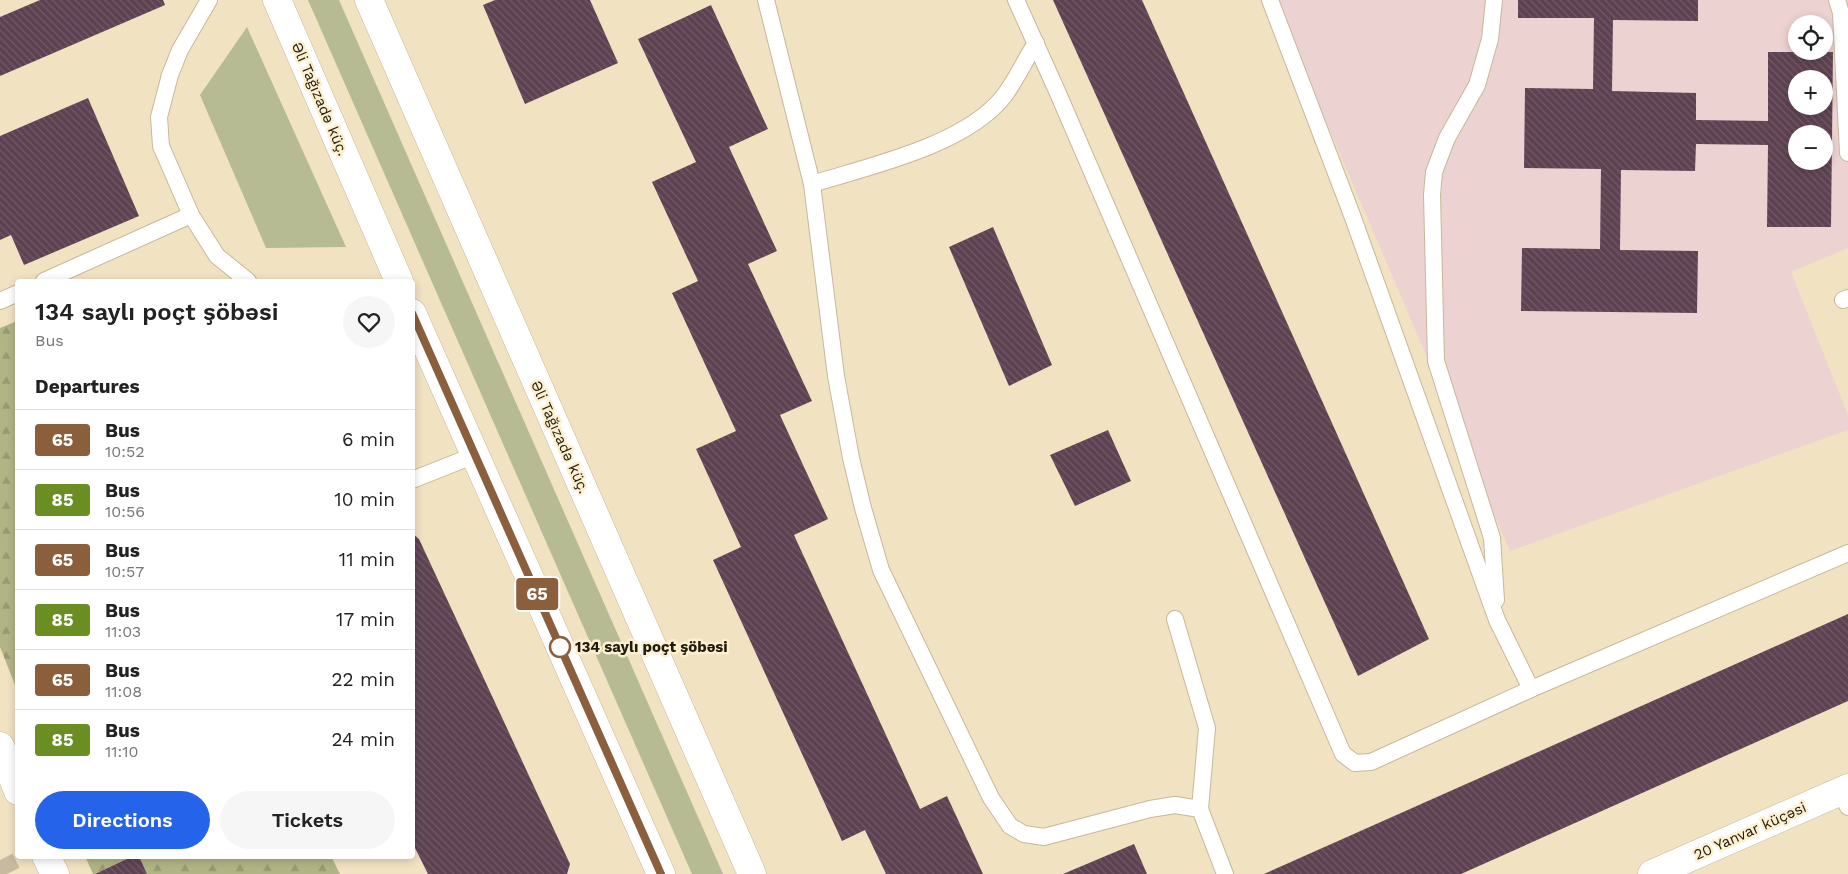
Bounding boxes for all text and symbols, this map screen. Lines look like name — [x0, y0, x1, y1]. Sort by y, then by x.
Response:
map controls — [1788, 15, 1833, 170]
button: locate — [1788, 15, 1833, 60]
street label: Əli Tağızadə küç. — [288, 39, 352, 159]
button: + — [1788, 70, 1833, 115]
button: − — [1788, 125, 1833, 170]
button: heart — [343, 296, 395, 348]
text: 134 saylı poçt şöbəsi — [35, 298, 278, 326]
text: Bus — [35, 331, 64, 350]
text: Departures — [35, 375, 140, 398]
street label: Əli Tağızadə küç. — [527, 378, 593, 496]
text: Bus — [105, 419, 140, 442]
text: 6 min — [342, 428, 395, 451]
text: 65 — [52, 429, 73, 450]
text: 10:52 — [105, 442, 145, 461]
text: Bus — [105, 479, 140, 502]
text: 10 min — [334, 488, 395, 511]
text: 85 — [52, 489, 73, 510]
text: 10:56 — [105, 502, 145, 521]
text: Bus — [105, 539, 140, 562]
text: 11 min — [339, 548, 395, 571]
text: 65 — [52, 549, 73, 570]
text: 10:57 — [105, 562, 144, 581]
line badge: 65 — [514, 578, 560, 610]
text: 65 — [526, 583, 548, 604]
text: Bus — [105, 599, 140, 622]
text: 17 min — [336, 608, 395, 631]
text: 85 — [52, 609, 73, 630]
text: 11:03 — [105, 622, 141, 641]
marker: 134 saylı poçt şöbəsi — [549, 636, 571, 658]
place label: 134 saylı poçt şöbəsi — [575, 638, 728, 656]
text: Bus — [105, 659, 140, 682]
text: 22 min — [331, 668, 395, 691]
text: 65 — [52, 669, 73, 690]
text: 11:08 — [105, 682, 142, 701]
text: Bus — [105, 719, 140, 742]
text: 24 min — [331, 728, 395, 751]
text: 85 — [52, 729, 73, 750]
text: 11:10 — [105, 742, 138, 761]
button: Directions — [35, 791, 210, 849]
button: Tickets — [220, 791, 395, 849]
street label: 20 Yanvar küçəsi — [1691, 798, 1809, 864]

